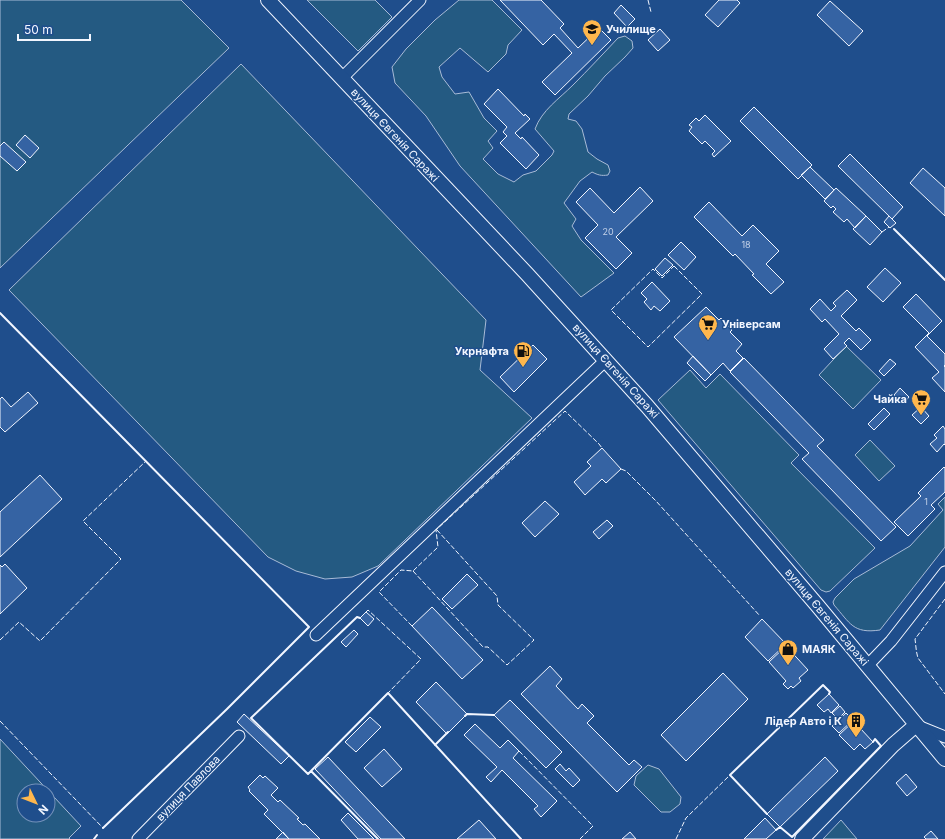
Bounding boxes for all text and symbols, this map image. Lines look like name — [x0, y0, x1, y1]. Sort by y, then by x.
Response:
scale bar — [18, 16, 90, 42]
school or university icon: Училище — [581, 18, 603, 46]
text: 50 m — [24, 22, 53, 37]
place label: Училище — [606, 22, 656, 36]
street label: вулиця Євгенія Саражі — [348, 85, 442, 185]
house number: 20 — [602, 226, 614, 237]
house number: 18 — [741, 239, 751, 250]
supermarket icon: Універсам — [697, 313, 719, 341]
place label: Універсам — [722, 317, 781, 331]
street label: вулиця Євгенія Саражі — [570, 321, 662, 421]
fuel station icon: Укрнафта — [512, 340, 534, 368]
place label: Укрнафта — [455, 344, 509, 358]
supermarket icon: Чайка — [910, 388, 932, 416]
place label: Чайка — [873, 392, 907, 406]
house number: 1 — [924, 496, 928, 507]
street label: вулиця Євгенія Саражі — [782, 565, 872, 669]
shop icon: МАЯК — [777, 638, 799, 666]
place label: МАЯК — [802, 642, 836, 656]
building icon: Лідер Авто і К — [845, 710, 867, 738]
place label: Лідер Авто і К — [765, 714, 842, 728]
street label: вулиця Павлова — [153, 752, 223, 824]
north arrow — [16, 783, 56, 823]
text: N — [35, 802, 51, 818]

